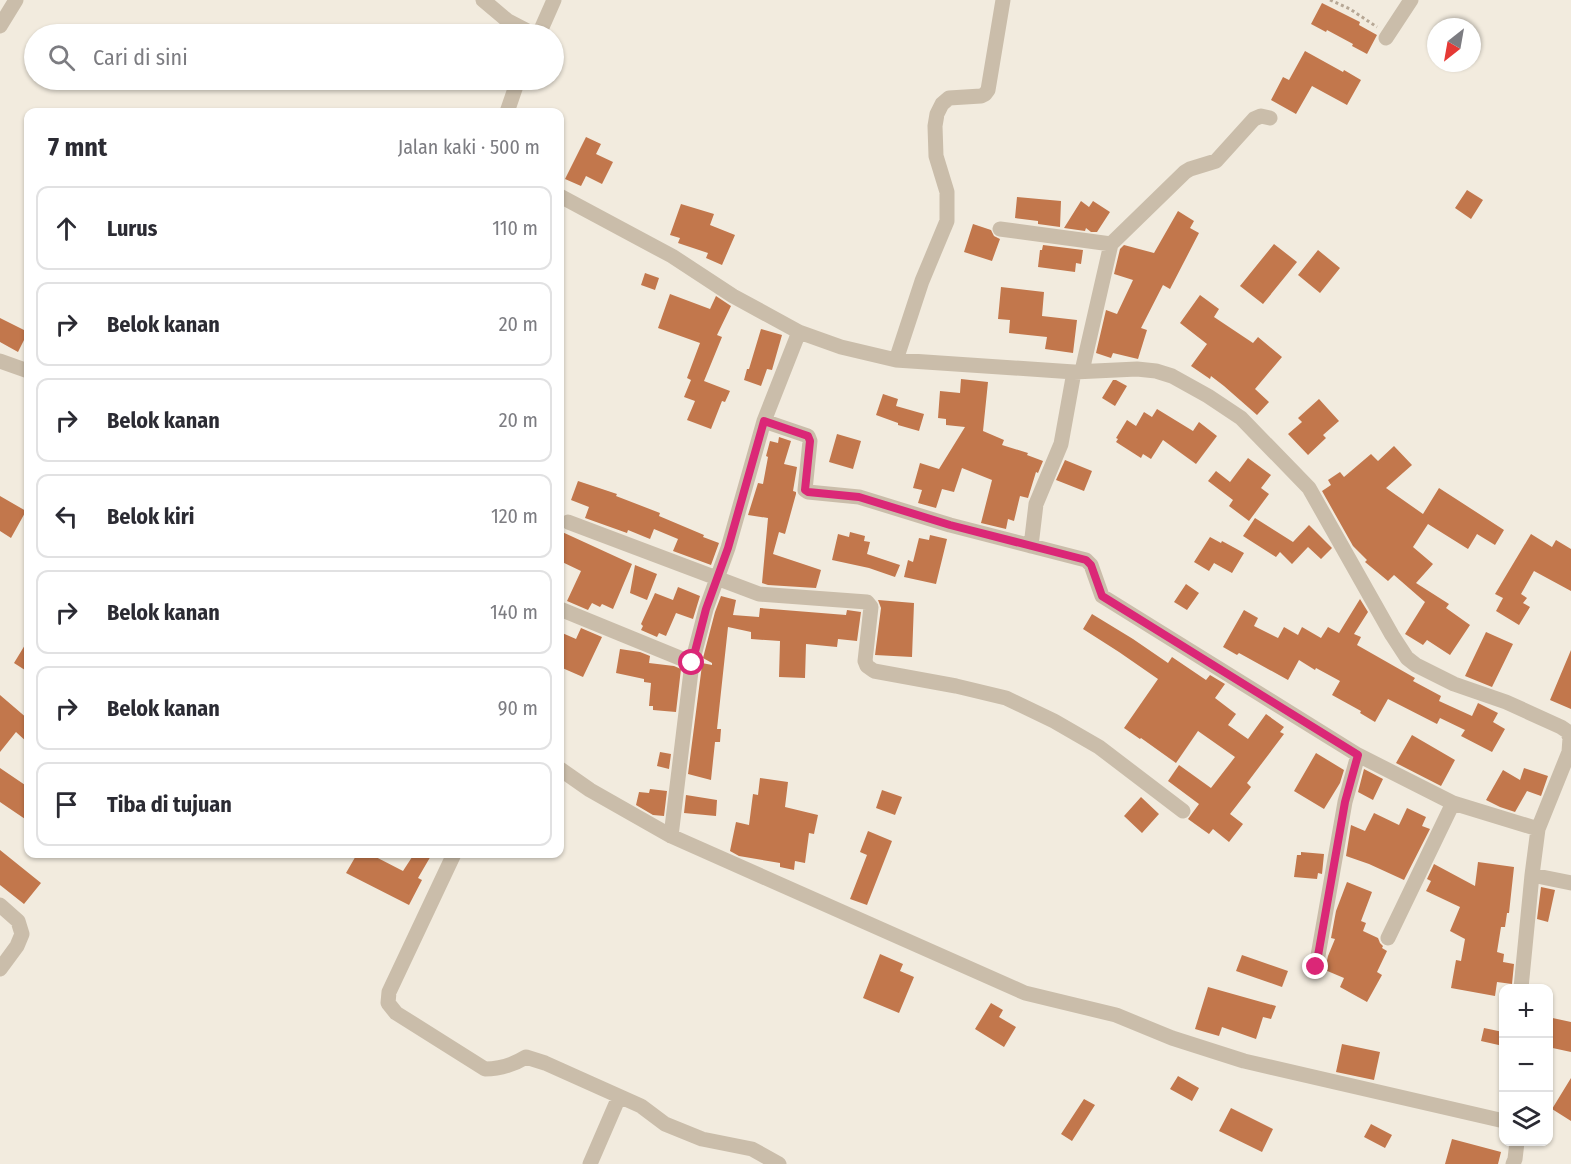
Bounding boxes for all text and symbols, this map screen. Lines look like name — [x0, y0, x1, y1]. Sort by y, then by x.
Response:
north arrow — [1427, 18, 1481, 72]
search box — [24, 24, 564, 90]
icon: search — [45, 41, 78, 74]
text: Cari di sini — [93, 44, 188, 71]
text: 7 mnt — [48, 132, 107, 163]
text: Jalan kaki · 500 m — [398, 135, 540, 159]
icon: ahead — [50, 212, 83, 245]
text: Lurus — [107, 215, 157, 242]
text: 110 m — [492, 216, 538, 240]
icon: right — [50, 308, 83, 341]
text: Belok kanan — [107, 311, 220, 338]
text: 20 m — [499, 312, 538, 336]
icon: right — [50, 404, 83, 437]
text: Belok kanan — [107, 407, 220, 434]
text: 20 m — [499, 408, 538, 432]
icon: left — [50, 500, 83, 533]
text: Belok kiri — [107, 503, 195, 530]
text: 120 m — [491, 504, 538, 528]
icon: right — [50, 596, 83, 629]
text: Belok kanan — [107, 599, 220, 626]
text: 140 m — [490, 600, 538, 624]
route start — [678, 649, 704, 675]
icon: right — [50, 692, 83, 725]
text: Belok kanan — [107, 695, 220, 722]
text: 90 m — [498, 696, 538, 720]
icon: arrive — [50, 788, 83, 821]
text: Tiba di tujuan — [107, 791, 232, 818]
route end — [1302, 953, 1328, 979]
map controls — [1499, 984, 1553, 1146]
button: + — [1499, 984, 1553, 1038]
button: − — [1499, 1038, 1553, 1092]
button: layers — [1499, 1092, 1553, 1146]

